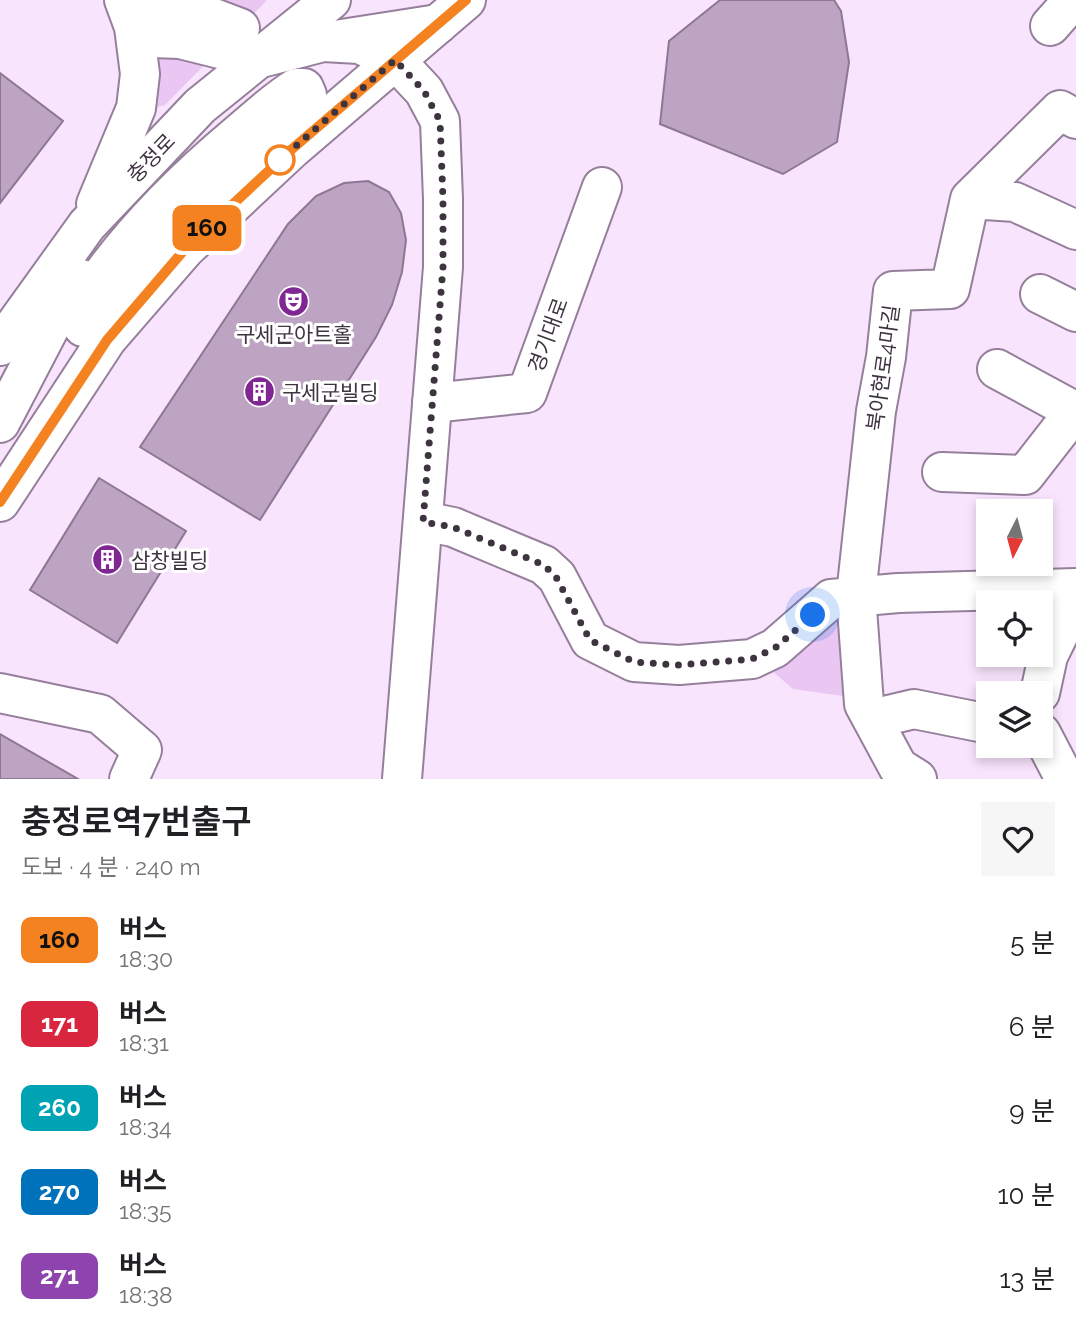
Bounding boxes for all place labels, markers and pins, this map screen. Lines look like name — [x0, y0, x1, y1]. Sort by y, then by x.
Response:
unlabelled marker — [265, 145, 295, 175]
theatre icon: 구세군아트홀 — [277, 285, 311, 319]
place label: 구세군아트홀 — [236, 322, 352, 347]
building icon: 구세군빌딩 — [242, 375, 276, 409]
place label: 구세군빌딩 — [282, 380, 379, 405]
building icon: 삼창빌딩 — [91, 543, 125, 577]
place label: 삼창빌딩 — [131, 548, 208, 573]

